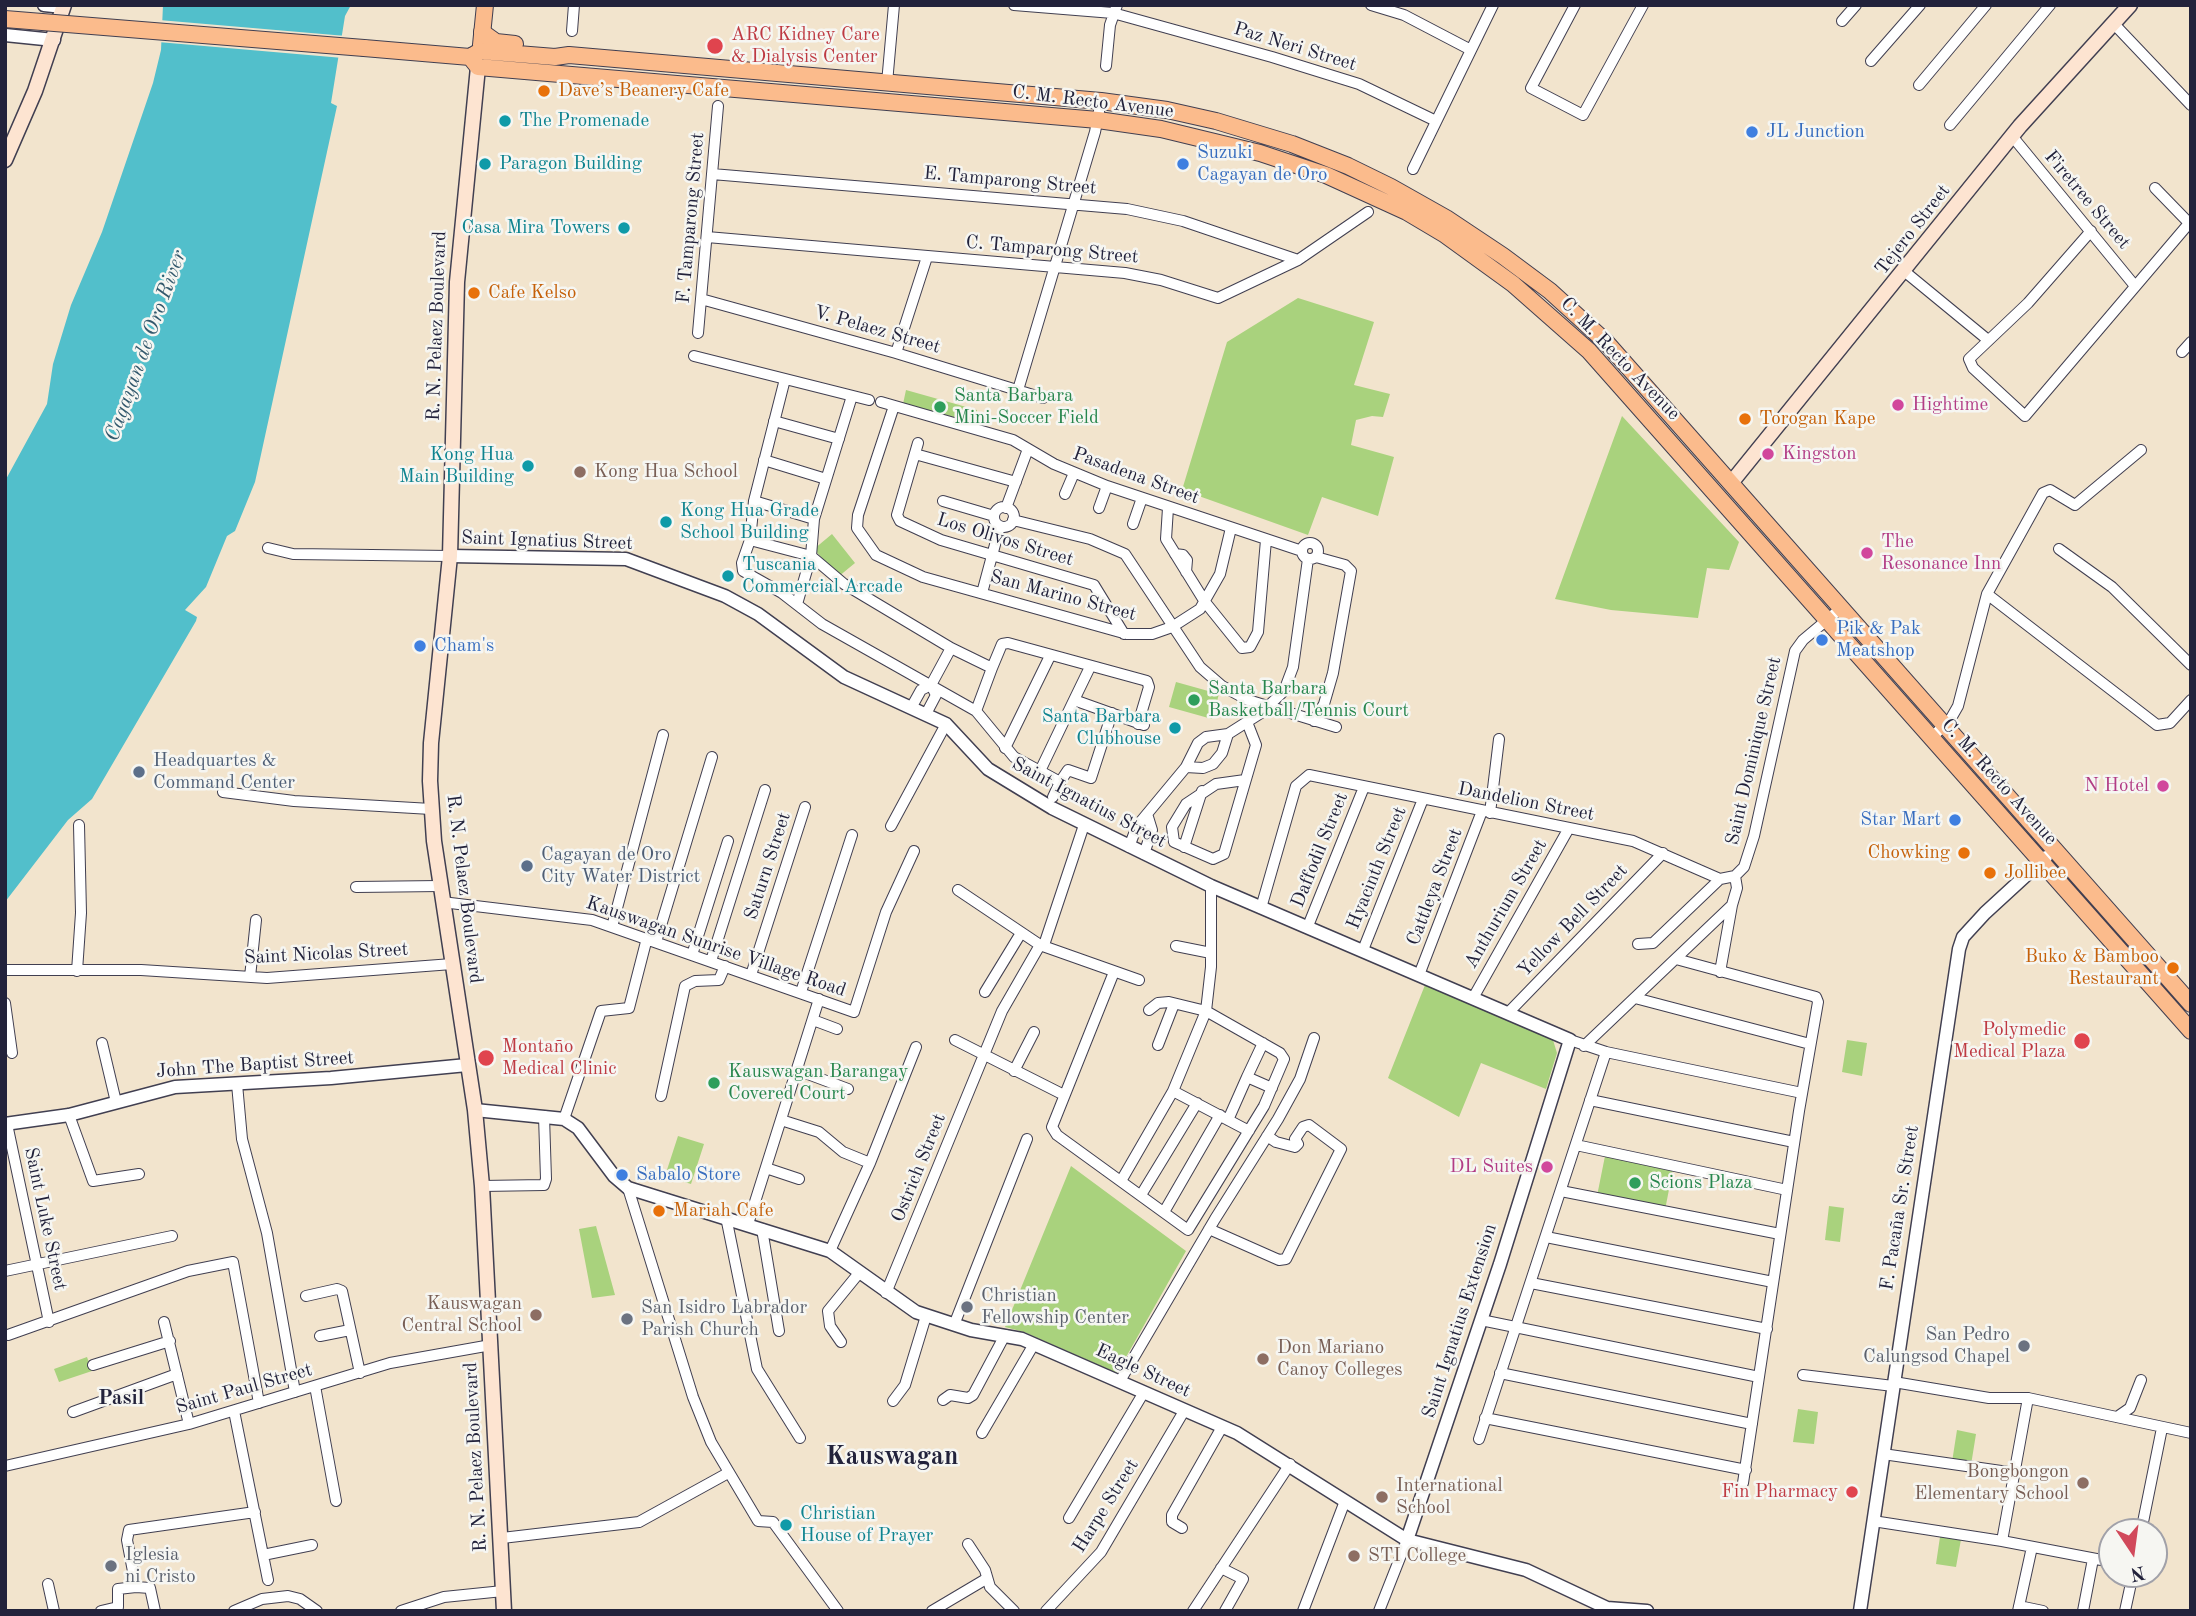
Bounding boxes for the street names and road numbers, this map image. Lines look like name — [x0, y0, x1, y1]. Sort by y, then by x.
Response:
street label: Paz Neri Street — [1231, 18, 1359, 76]
street label: C. M. Recto Avenue — [1011, 81, 1175, 123]
street label: F. Tamparong Street — [672, 131, 710, 305]
street label: Firetree Street — [2039, 146, 2135, 254]
street label: E. Tamparong Street — [923, 162, 1097, 200]
street label: Tejero Street — [1871, 180, 1955, 280]
street label: R. N. Pelaez Boulevard — [422, 231, 452, 421]
street label: C. Tamparong Street — [965, 231, 1139, 269]
street label: C. M. Recto Avenue — [1555, 293, 1685, 425]
street label: V. Pelaez Street — [811, 301, 943, 359]
street label: Pasadena Street — [1070, 443, 1202, 509]
street label: Los Olivos Street — [934, 508, 1076, 572]
street label: Saint Ignatius Street — [461, 527, 633, 555]
street label: San Marino Street — [987, 566, 1139, 626]
street label: Saint Dominique Street — [1721, 655, 1787, 847]
street label: C. M. Recto Avenue — [1936, 714, 2062, 850]
street label: Saint Ignatius Street — [1008, 753, 1170, 853]
street label: Dandelion Street — [1456, 778, 1596, 826]
street label: Daffodil Street — [1287, 789, 1353, 911]
street label: R. N. Pelaez Boulevard — [441, 793, 487, 985]
street label: Hyacinth Street — [1342, 803, 1412, 933]
street label: Saturn Street — [740, 809, 796, 923]
street label: Cattleya Street — [1402, 825, 1468, 949]
street label: Anthurium Street — [1460, 835, 1552, 973]
street label: Yellow Bell Street — [1513, 860, 1633, 982]
street label: Kauswagan Sunrise Village Road — [583, 892, 849, 1002]
street label: Saint Nicolas Street — [243, 938, 409, 970]
street label: John The Baptist Street — [155, 1047, 355, 1083]
street label: Ostrich Street — [887, 1110, 951, 1226]
street label: F. Pacaña Sr. Street — [1876, 1124, 1924, 1292]
street label: Saint Luke Street — [19, 1145, 71, 1293]
street label: Saint Ignatius Extension — [1418, 1221, 1502, 1421]
street label: Eagle Street — [1092, 1339, 1194, 1403]
street label: Saint Paul Street — [173, 1359, 315, 1419]
street label: R. N. Pelaez Boulevard — [460, 1361, 492, 1553]
street label: Harpe Street — [1068, 1455, 1144, 1557]

